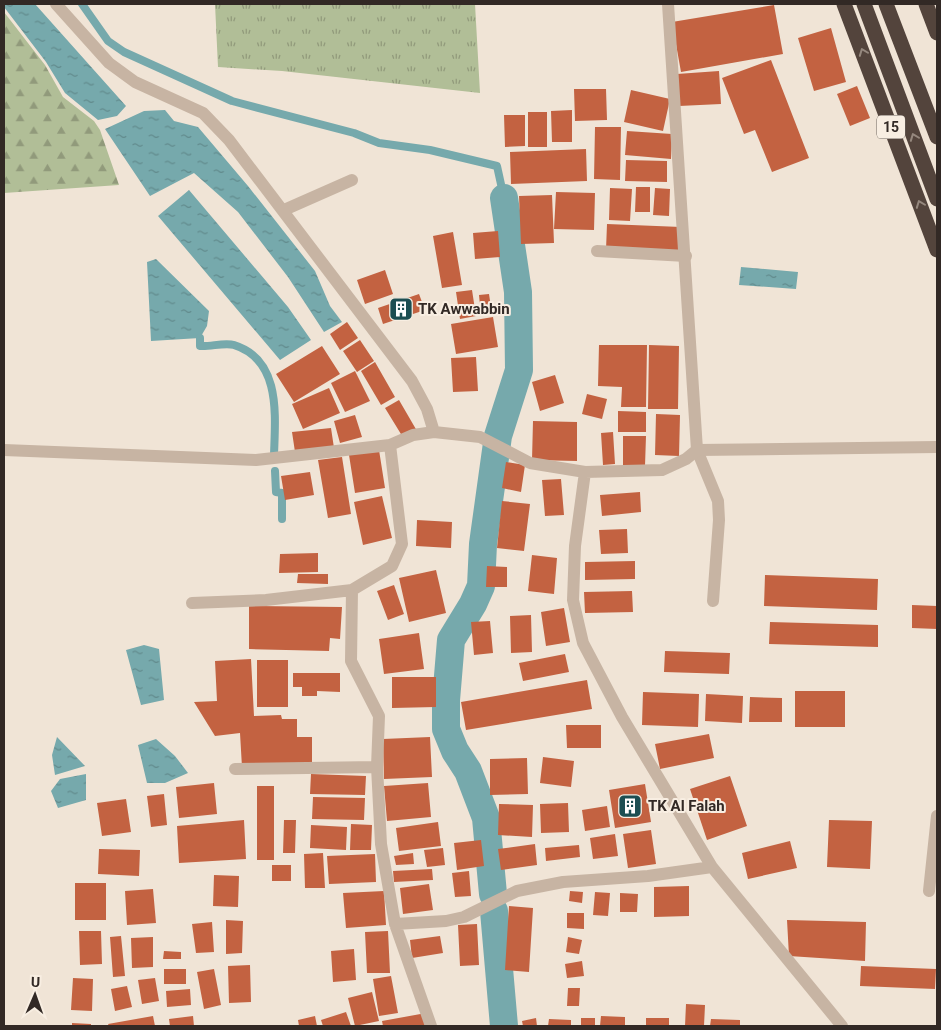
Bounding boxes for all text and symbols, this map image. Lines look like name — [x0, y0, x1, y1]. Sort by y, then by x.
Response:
one-way arrow — [859, 48, 869, 57]
road number: 15 — [877, 115, 905, 138]
one-way arrow — [910, 133, 920, 142]
one-way arrow — [916, 200, 926, 209]
building icon: TK Awwabbin — [388, 296, 414, 322]
place label: TK Awwabbin — [418, 300, 510, 318]
building icon: TK Al Falah — [617, 793, 643, 819]
place label: TK Al Falah — [648, 797, 725, 815]
north arrow — [10, 970, 60, 1020]
text: U — [31, 974, 40, 990]

